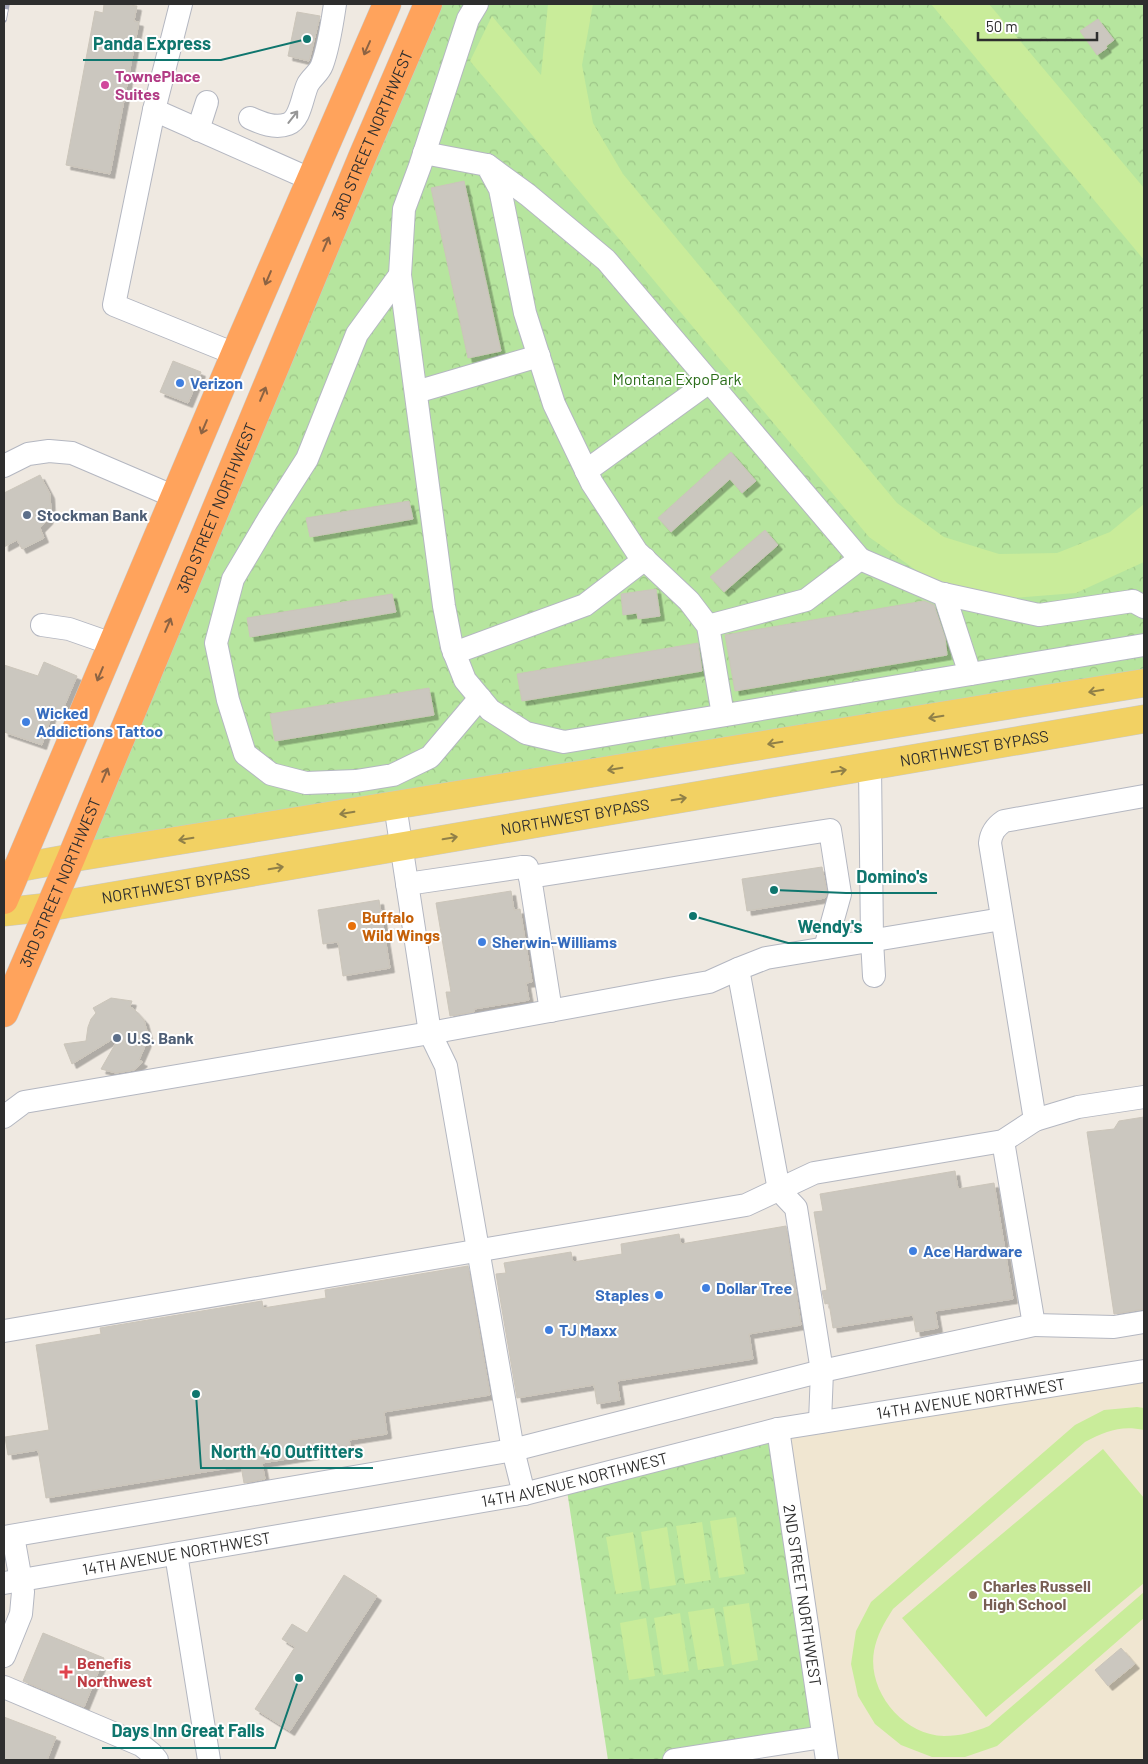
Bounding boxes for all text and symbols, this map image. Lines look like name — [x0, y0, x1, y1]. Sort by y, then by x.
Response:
scale bar — [978, 10, 1097, 42]
text: 50 m — [986, 17, 1018, 35]
callout: Panda Express — [83, 27, 221, 60]
text: Panda Express — [93, 32, 211, 54]
one-way arrow — [361, 40, 371, 55]
street label: 3RD STREET NORTHWEST — [327, 47, 416, 223]
place label: TownePlace Suites — [115, 66, 201, 103]
marker: TownePlace Suites — [99, 79, 111, 91]
one-way arrow — [288, 111, 299, 124]
one-way arrow — [321, 237, 331, 252]
one-way arrow — [262, 270, 272, 285]
park label: Montana ExpoPark — [613, 369, 741, 388]
place label: Verizon — [190, 373, 243, 392]
marker: Verizon — [174, 377, 186, 389]
one-way arrow — [259, 387, 269, 402]
one-way arrow — [199, 419, 208, 434]
street label: 3RD STREET NORTHWEST — [172, 420, 260, 596]
place label: Stockman Bank — [37, 505, 148, 524]
marker: Stockman Bank — [21, 509, 33, 521]
one-way arrow — [163, 618, 173, 633]
one-way arrow — [94, 666, 103, 681]
one-way arrow — [1088, 686, 1104, 696]
place label: Wicked Addictions Tattoo — [36, 703, 163, 740]
one-way arrow — [928, 712, 944, 722]
marker: Wicked Addictions Tattoo — [20, 716, 32, 728]
street label: NORTHWEST BYPASS — [898, 726, 1050, 770]
one-way arrow — [768, 739, 784, 749]
one-way arrow — [607, 765, 623, 775]
one-way arrow — [831, 766, 847, 776]
one-way arrow — [101, 768, 111, 783]
one-way arrow — [670, 793, 686, 803]
street label: NORTHWEST BYPASS — [499, 794, 651, 838]
street label: 3RD STREET NORTHWEST — [15, 795, 104, 970]
one-way arrow — [339, 808, 355, 818]
one-way arrow — [441, 832, 457, 842]
one-way arrow — [179, 835, 195, 845]
callout: Domino's — [846, 860, 937, 893]
one-way arrow — [268, 862, 284, 872]
street label: NORTHWEST BYPASS — [100, 863, 252, 907]
text: Domino's — [856, 865, 928, 887]
place label: Buffalo Wild Wings — [362, 907, 440, 944]
callout: Wendy's — [788, 910, 873, 943]
text: Wendy's — [797, 915, 863, 937]
marker: Buffalo Wild Wings — [346, 920, 358, 932]
place label: Sherwin-Williams — [492, 932, 617, 951]
marker: Sherwin-Williams — [476, 936, 488, 948]
place label: U.S. Bank — [127, 1028, 194, 1047]
marker: U.S. Bank — [111, 1032, 123, 1044]
place label: Ace Hardware — [923, 1241, 1023, 1260]
marker: Ace Hardware — [907, 1245, 919, 1257]
place label: Dollar Tree — [716, 1278, 792, 1297]
marker: Dollar Tree — [700, 1282, 712, 1294]
place label: Staples — [595, 1285, 649, 1304]
marker: Staples — [653, 1289, 665, 1301]
place label: TJ Maxx — [559, 1320, 618, 1339]
marker: TJ Maxx — [543, 1324, 555, 1336]
street label: 14TH AVENUE NORTHWEST — [875, 1374, 1067, 1422]
callout: North 40 Outfitters — [201, 1435, 373, 1468]
text: North 40 Outfitters — [211, 1440, 363, 1462]
street label: 14TH AVENUE NORTHWEST — [480, 1448, 670, 1510]
street label: 2ND STREET NORTHWEST — [780, 1503, 826, 1687]
street label: 14TH AVENUE NORTHWEST — [81, 1528, 272, 1578]
place label: Charles Russell High School — [983, 1576, 1091, 1613]
marker: Charles Russell High School — [967, 1589, 979, 1601]
place label: Benefis Northwest — [77, 1653, 152, 1690]
marker: Benefis Northwest — [59, 1665, 73, 1679]
callout: Days Inn Great Falls — [102, 1715, 275, 1748]
text: Days Inn Great Falls — [111, 1719, 265, 1741]

